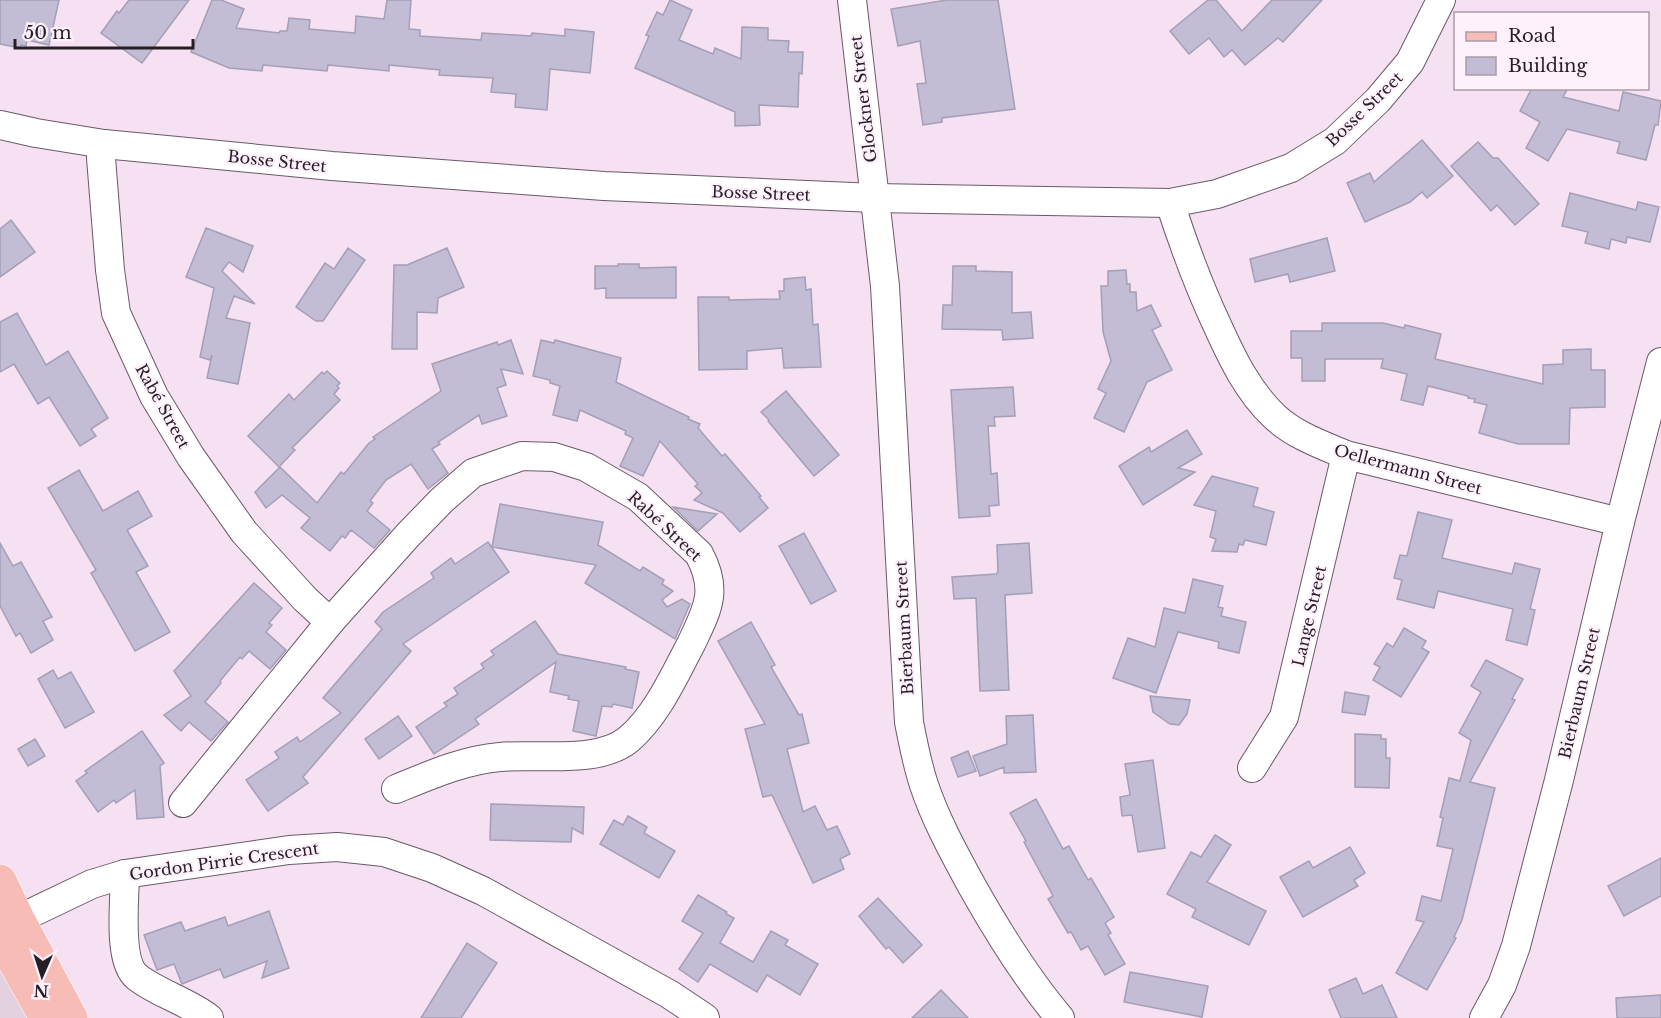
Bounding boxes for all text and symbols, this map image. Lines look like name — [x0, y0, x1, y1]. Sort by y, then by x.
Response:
scale bar — [15, 12, 194, 50]
legend — [1454, 12, 1649, 90]
text: 50 m — [24, 22, 72, 44]
text: Road — [1508, 25, 1556, 47]
street label: Glockner Street — [845, 34, 881, 164]
text: Building — [1508, 55, 1587, 77]
street label: Bosse Street — [1321, 67, 1407, 151]
street label: Bosse Street — [227, 146, 327, 176]
street label: Bosse Street — [711, 181, 811, 205]
street label: Rabé Street — [132, 360, 194, 452]
street label: Oellermann Street — [1332, 440, 1484, 498]
street label: Rabé Street — [624, 487, 706, 565]
street label: Bierbaum Street — [890, 560, 918, 696]
street label: Lange Street — [1288, 564, 1330, 668]
street label: Bierbaum Street — [1554, 625, 1604, 761]
street label: Gordon Pirrie Crescent — [128, 838, 320, 884]
north arrow — [12, 946, 72, 1006]
text: N — [33, 981, 49, 1001]

